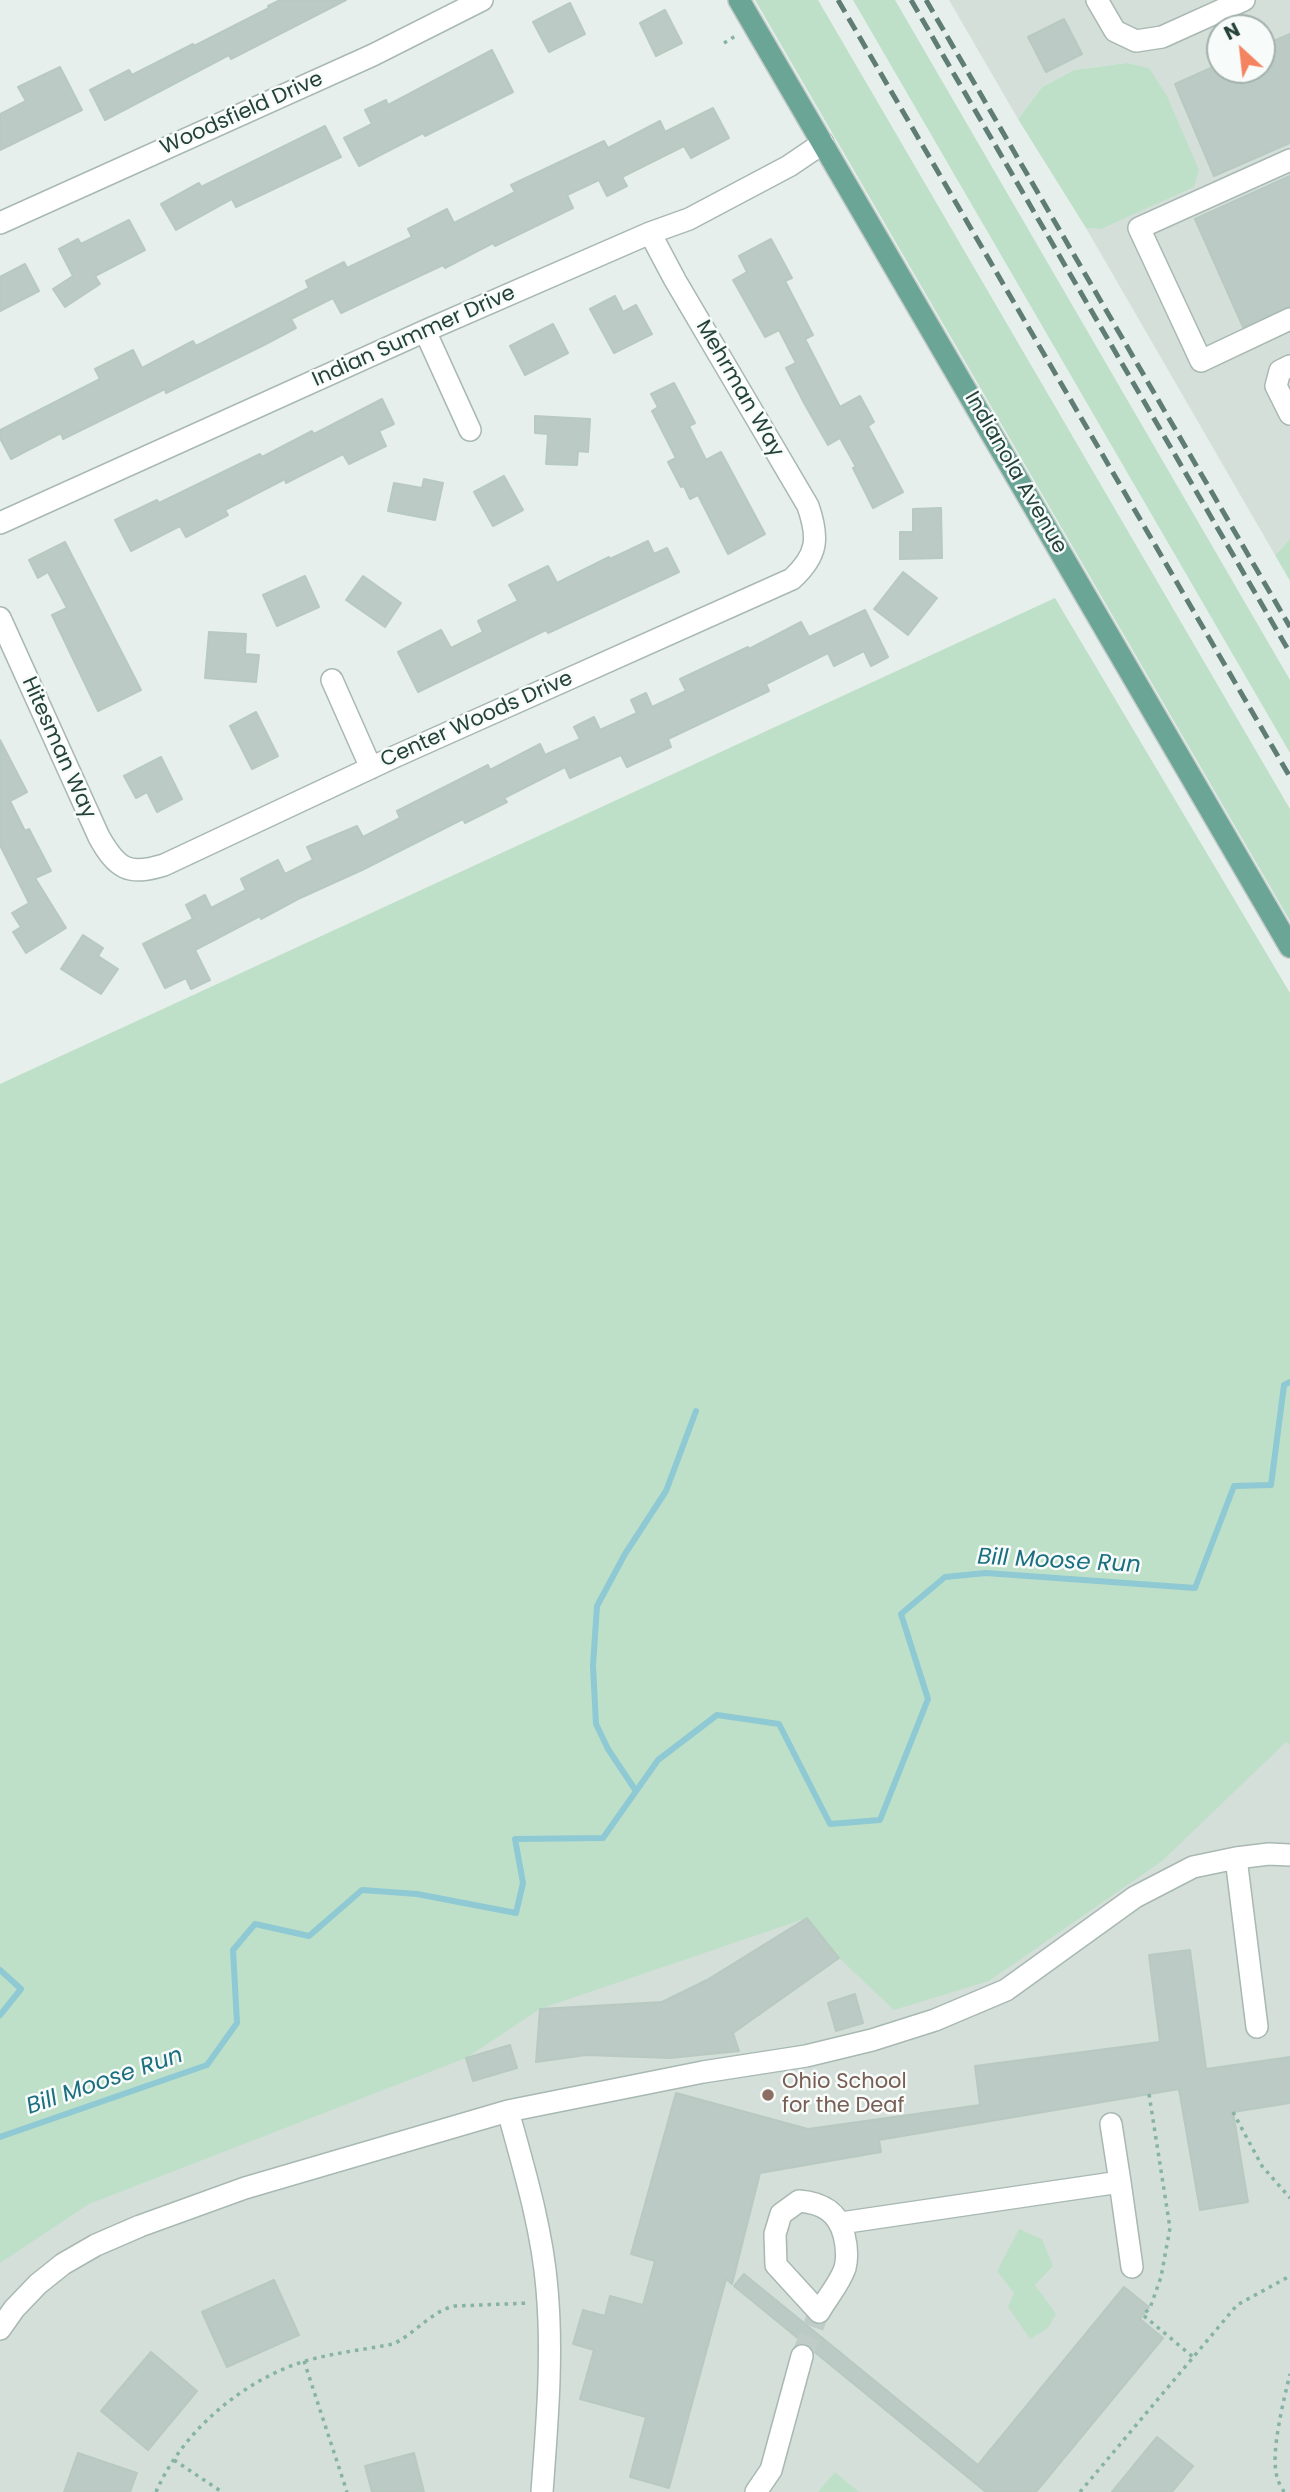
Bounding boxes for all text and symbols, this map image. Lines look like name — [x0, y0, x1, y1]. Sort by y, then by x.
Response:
north arrow — [1206, 14, 1276, 84]
text: N — [1220, 16, 1245, 47]
street label: Woodsfield Drive — [157, 67, 327, 161]
street label: Indian Summer Drive — [309, 281, 519, 393]
street label: Mehrman Way — [690, 316, 788, 462]
street label: Indianola Avenue — [958, 388, 1072, 558]
street label: Center Woods Drive — [377, 666, 577, 774]
street label: Hitesman Way — [15, 673, 101, 823]
water label: Bill Moose Run — [977, 1544, 1141, 1580]
water label: Bill Moose Run — [23, 2042, 187, 2122]
place label: Ohio School for the Deaf — [782, 2070, 907, 2120]
marker: Ohio School for the Deaf — [760, 2087, 776, 2103]

